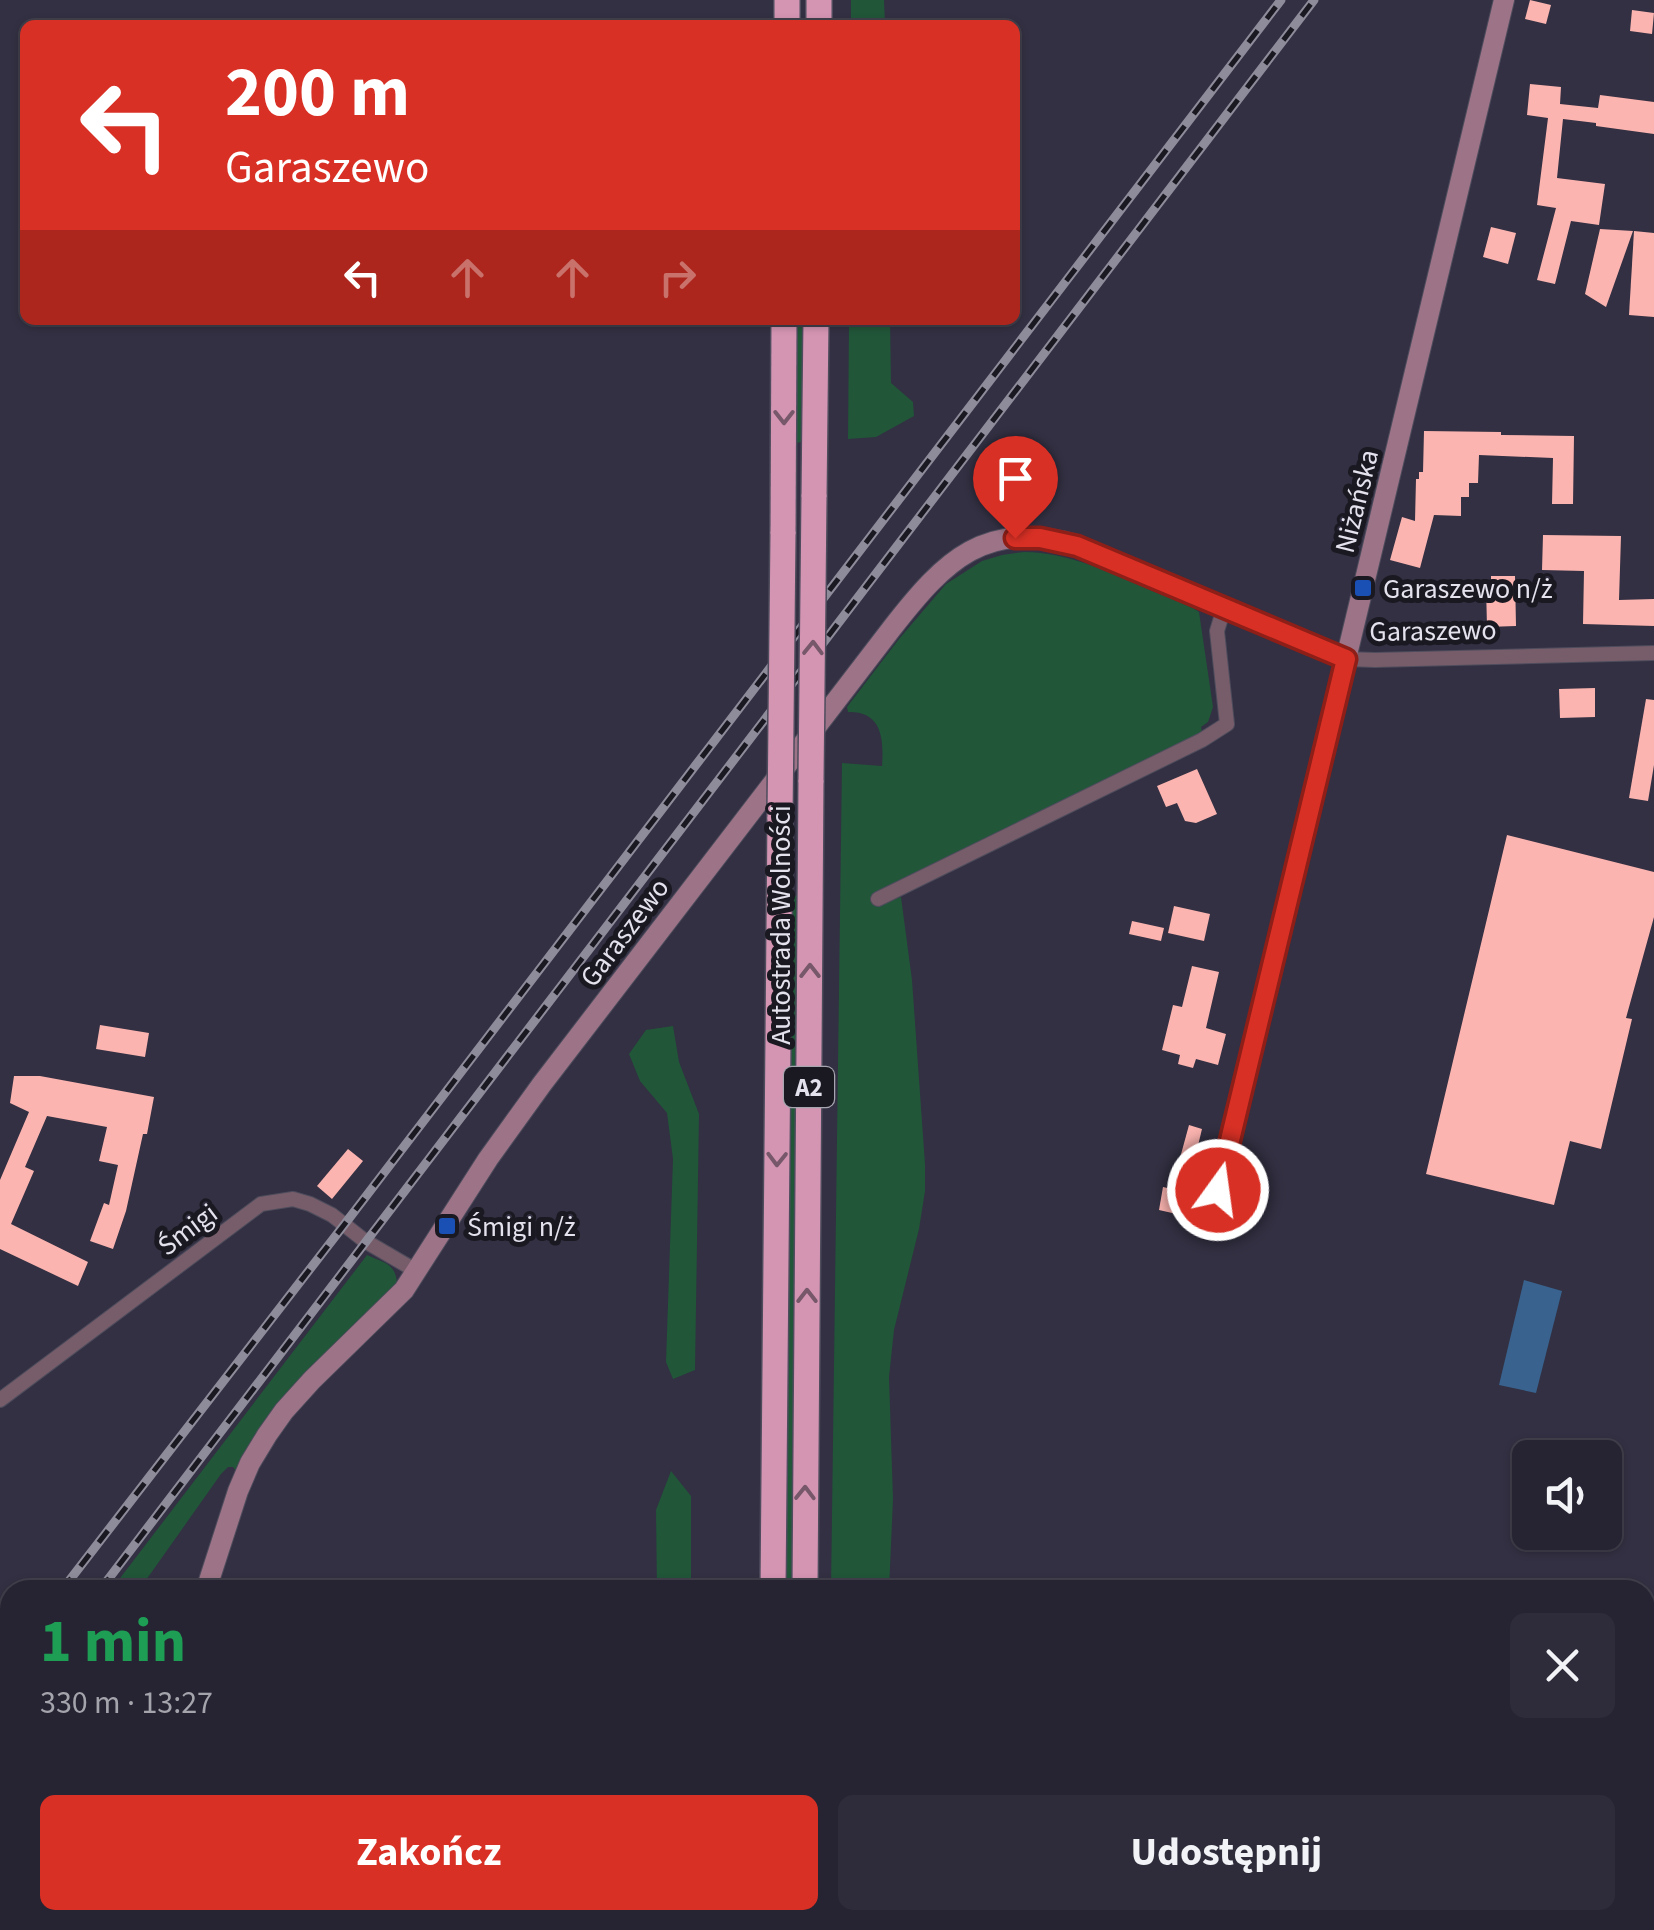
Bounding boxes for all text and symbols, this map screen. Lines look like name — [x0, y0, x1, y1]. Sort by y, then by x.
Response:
text: 200 m — [225, 43, 410, 143]
icon: left — [60, 60, 190, 190]
text: Garaszewo — [225, 136, 429, 200]
icon: left — [335, 250, 390, 305]
icon: ahead — [440, 250, 495, 305]
icon: ahead — [545, 250, 600, 305]
icon: right — [650, 250, 705, 305]
one-way arrow — [773, 410, 794, 426]
pin — [973, 436, 1058, 539]
street label: Niżańska — [1325, 445, 1389, 557]
icon: arrive — [988, 451, 1043, 506]
place label: Garaszewo n/ż — [1383, 569, 1553, 609]
marker: Garaszewo n/ż — [1352, 577, 1374, 599]
street label: Garaszewo — [1369, 610, 1497, 652]
one-way arrow — [802, 639, 823, 655]
street label: Autostrada Wolności — [761, 805, 801, 1045]
street label: Garaszewo — [571, 870, 679, 995]
one-way arrow — [799, 963, 821, 978]
road number: A2 — [784, 1067, 834, 1107]
position arrow — [1166, 1138, 1270, 1242]
one-way arrow — [766, 1152, 788, 1168]
street label: Śmigi — [149, 1194, 226, 1266]
place label: Śmigi n/ż — [467, 1207, 576, 1247]
marker: Śmigi n/ż — [436, 1215, 458, 1237]
one-way arrow — [796, 1288, 818, 1304]
map controls — [1512, 1440, 1622, 1550]
button: sound — [1512, 1440, 1622, 1550]
one-way arrow — [795, 1484, 816, 1500]
text: 1 min — [40, 1600, 186, 1685]
button: close — [1510, 1613, 1615, 1718]
text: 330 m · 13:27 — [40, 1680, 213, 1726]
button: Zakończ — [40, 1795, 818, 1910]
button: Udostępnij — [838, 1795, 1615, 1910]

